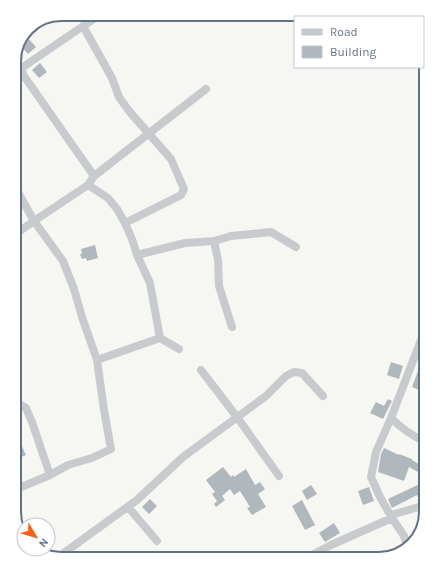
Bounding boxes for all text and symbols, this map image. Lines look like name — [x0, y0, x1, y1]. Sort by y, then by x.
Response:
legend — [294, 16, 424, 68]
text: Road — [330, 25, 358, 39]
text: Building — [330, 45, 377, 59]
north arrow — [16, 517, 56, 557]
text: N — [36, 536, 51, 550]

